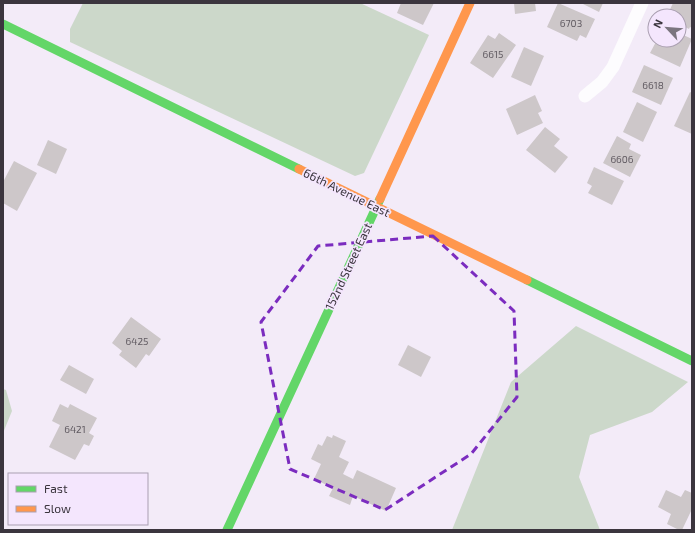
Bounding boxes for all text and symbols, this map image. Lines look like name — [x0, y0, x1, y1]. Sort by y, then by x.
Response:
north arrow — [647, 8, 687, 48]
house number: 6703 — [560, 17, 582, 29]
text: N — [650, 17, 665, 30]
house number: 6615 — [483, 48, 503, 60]
house number: 6618 — [642, 79, 664, 91]
house number: 6606 — [610, 153, 634, 165]
street label: 66th Avenue East — [301, 165, 393, 219]
street label: 152nd Street East — [322, 220, 374, 312]
house number: 6425 — [126, 335, 148, 347]
house number: 6421 — [64, 423, 86, 435]
legend — [8, 473, 148, 525]
text: Fast — [44, 481, 68, 495]
text: Slow — [44, 501, 71, 515]

